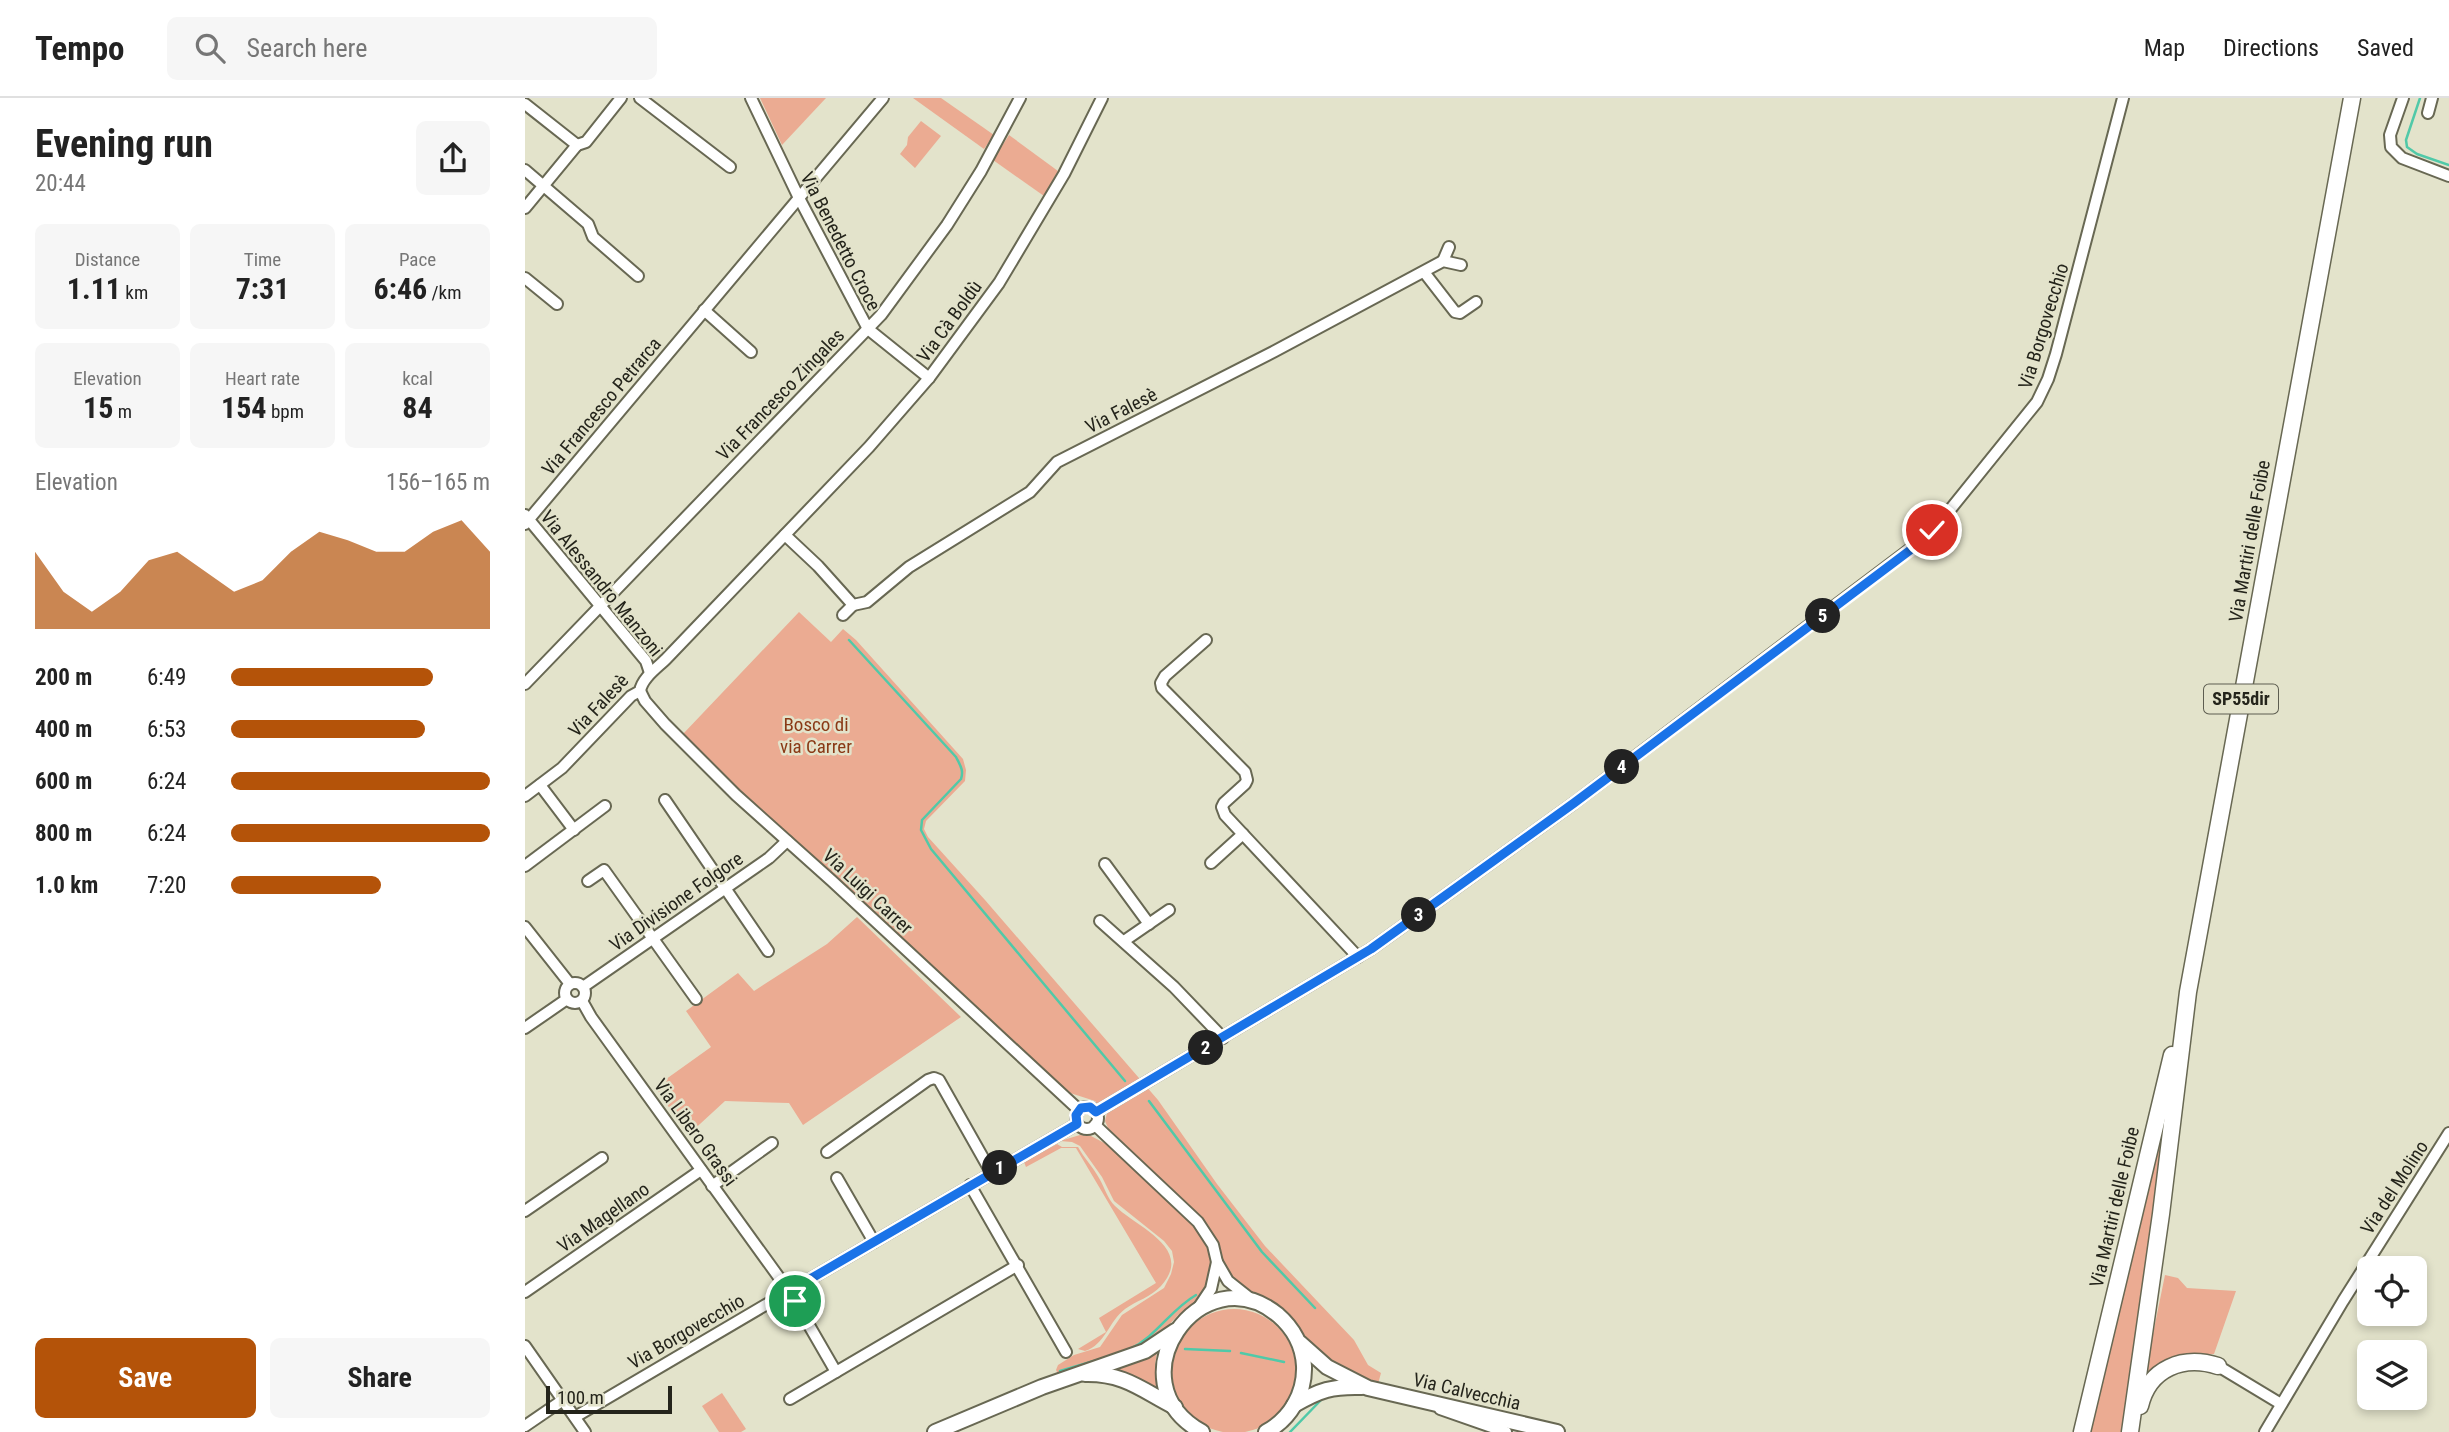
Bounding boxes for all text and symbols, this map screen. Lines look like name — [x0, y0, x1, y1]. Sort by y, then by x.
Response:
search box — [167, 17, 657, 80]
text: Tempo — [35, 29, 125, 68]
icon: search — [191, 29, 229, 67]
text: Search here — [247, 33, 367, 63]
text: Map — [2144, 34, 2185, 62]
text: Directions — [2223, 34, 2319, 62]
text: Saved — [2357, 34, 2414, 62]
button: share — [416, 121, 490, 195]
text: Evening run — [35, 122, 213, 166]
street label: Via Benedetto Croce — [796, 168, 886, 315]
text: 20:44 — [35, 170, 86, 197]
text: Distance — [75, 248, 140, 271]
text: Time — [244, 248, 281, 271]
text: Pace — [399, 248, 436, 271]
street label: Via Borgovecchio — [2013, 260, 2074, 392]
text: 1.11 — [67, 271, 121, 306]
text: 7:31 — [236, 271, 289, 306]
text: 6:46 — [374, 271, 427, 306]
street label: Via Cà Boldù — [912, 276, 987, 367]
text: km — [121, 281, 148, 304]
text: /km — [427, 281, 461, 304]
street label: Via Francesco Zingales — [712, 324, 849, 465]
street label: Via Francesco Petrarca — [537, 333, 666, 480]
text: Elevation — [73, 367, 142, 390]
text: Heart rate — [225, 367, 300, 390]
text: kcal — [402, 367, 433, 390]
street label: Via Falesè — [1082, 383, 1161, 438]
text: 15 — [83, 390, 113, 425]
text: 154 — [221, 390, 267, 425]
text: 84 — [402, 390, 433, 425]
text: m — [113, 400, 132, 423]
text: bpm — [267, 400, 304, 423]
street label: Via Martiri delle Foibe — [2224, 458, 2275, 624]
text: Elevation — [35, 469, 118, 496]
text: 156–165 m — [386, 469, 490, 496]
pin — [1902, 500, 1962, 560]
street label: Via Alessandro Manzoni — [536, 506, 668, 661]
icon: check — [1913, 511, 1951, 549]
pin: 5 — [1805, 598, 1841, 634]
text: 5 — [1818, 604, 1827, 627]
text: 200 m — [35, 664, 92, 691]
text: 6:49 — [147, 664, 186, 691]
street label: Via Falesè — [564, 669, 633, 741]
road number: SP55dir — [2204, 684, 2278, 714]
park label: Bosco di via Carrer — [780, 713, 852, 758]
text: 400 m — [35, 716, 92, 743]
text: 6:53 — [147, 716, 186, 743]
pin: 4 — [1605, 750, 1639, 784]
text: 4 — [1617, 755, 1626, 778]
text: 600 m — [35, 768, 92, 795]
text: 6:24 — [147, 768, 186, 795]
text: 800 m — [35, 820, 92, 847]
text: 6:24 — [147, 820, 186, 847]
street label: Via Luigi Carrer — [818, 844, 918, 939]
street label: Via Divisione Folgore — [605, 847, 747, 956]
text: 1.0 km — [35, 872, 98, 899]
text: 7:20 — [147, 872, 186, 899]
pin: 3 — [1401, 898, 1437, 932]
text: 3 — [1414, 903, 1423, 926]
pin: 2 — [1189, 1030, 1223, 1066]
text: 2 — [1201, 1036, 1210, 1059]
street label: Via Libero Grassi — [649, 1074, 742, 1190]
street label: Via Martiri delle Foibe — [2085, 1124, 2144, 1290]
street label: Via del Molino — [2356, 1136, 2433, 1238]
pin: 1 — [983, 1150, 1017, 1186]
text: 1 — [995, 1156, 1004, 1179]
street label: Via Magellano — [553, 1177, 654, 1257]
map controls — [2357, 1256, 2427, 1410]
button: locate — [2357, 1256, 2427, 1326]
pin — [765, 1271, 825, 1331]
icon: arrive — [776, 1282, 814, 1320]
street label: Via Borgovecchio — [624, 1289, 748, 1374]
button: Save — [35, 1338, 256, 1418]
button: Share — [270, 1338, 490, 1418]
button: layers — [2357, 1340, 2427, 1410]
street label: Via Calvecchia — [1411, 1368, 1523, 1415]
scale bar — [546, 1383, 672, 1415]
text: 100 m — [557, 1386, 604, 1409]

